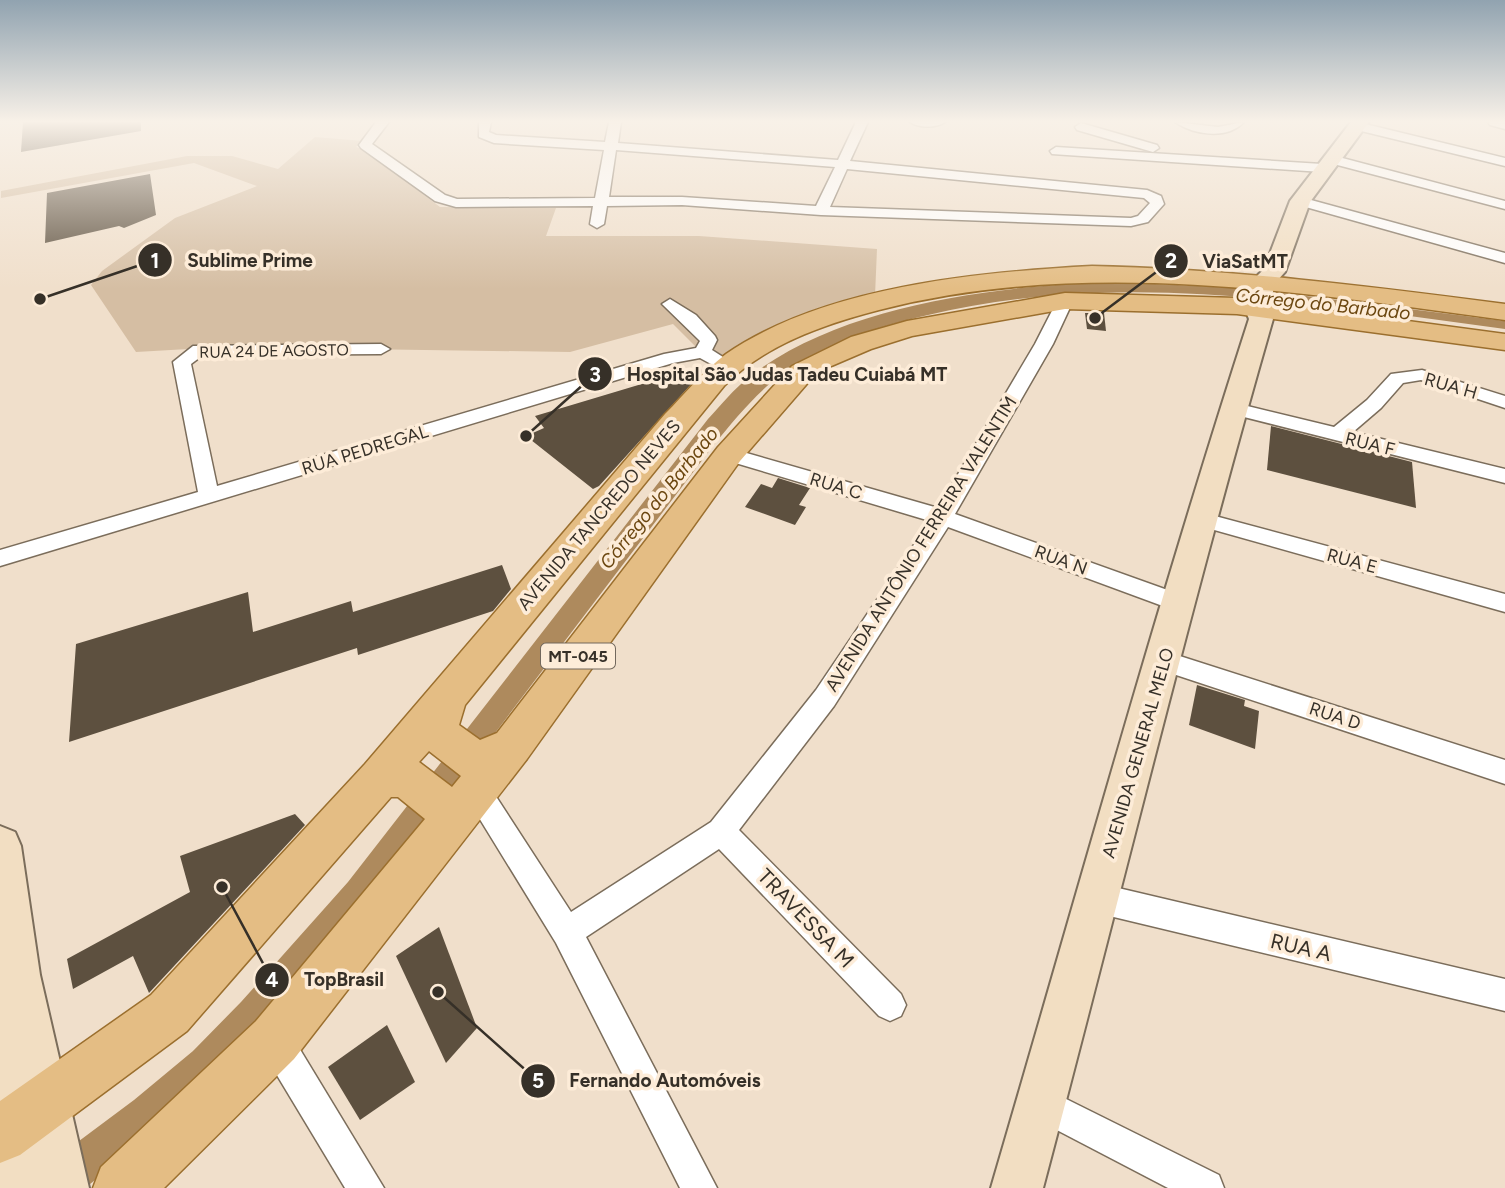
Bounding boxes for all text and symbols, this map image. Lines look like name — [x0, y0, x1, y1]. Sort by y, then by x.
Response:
callout: Sublime Prime — [138, 240, 326, 280]
callout: ViaSatMT — [1153, 241, 1302, 281]
text: 1 — [151, 248, 159, 273]
text: 2 — [1165, 248, 1177, 273]
text: Sublime Prime — [187, 249, 313, 272]
text: ViaSatMT — [1202, 250, 1288, 273]
water label: Córrego do Barbado — [1234, 283, 1412, 325]
street label: RUA 24 DE AGOSTO — [199, 340, 349, 362]
callout: Hospital São Judas Tadeu Cuiabá MT — [578, 354, 961, 394]
text: 3 — [589, 362, 601, 387]
text: Hospital São Judas Tadeu Cuiabá MT — [627, 363, 947, 386]
street label: RUA H — [1422, 368, 1480, 404]
street label: AVENIDA ANTÔNIO FERREIRA VALENTIM — [821, 392, 1021, 696]
street label: AVENIDA TANCREDO NEVES — [513, 415, 685, 615]
street label: RUA PEDREGAL — [299, 420, 432, 480]
water label: Córrego do Barbado — [595, 423, 723, 573]
street label: RUA F — [1343, 427, 1397, 461]
street label: RUA C — [807, 468, 865, 504]
street label: RUA N — [1032, 540, 1090, 580]
street label: RUA E — [1324, 544, 1380, 578]
road number: MT-045 — [541, 643, 615, 668]
street label: AVENIDA GENERAL MELO — [1097, 645, 1179, 861]
street label: RUA D — [1306, 697, 1364, 735]
street label: TRAVESSA M — [753, 863, 859, 973]
street label: RUA A — [1268, 928, 1334, 966]
callout: TopBrasil — [255, 960, 398, 1000]
text: 4 — [265, 967, 279, 992]
text: TopBrasil — [304, 968, 384, 991]
callout: Fernando Automóveis — [521, 1061, 775, 1101]
text: 5 — [532, 1068, 544, 1093]
text: Fernando Automóveis — [569, 1069, 761, 1092]

